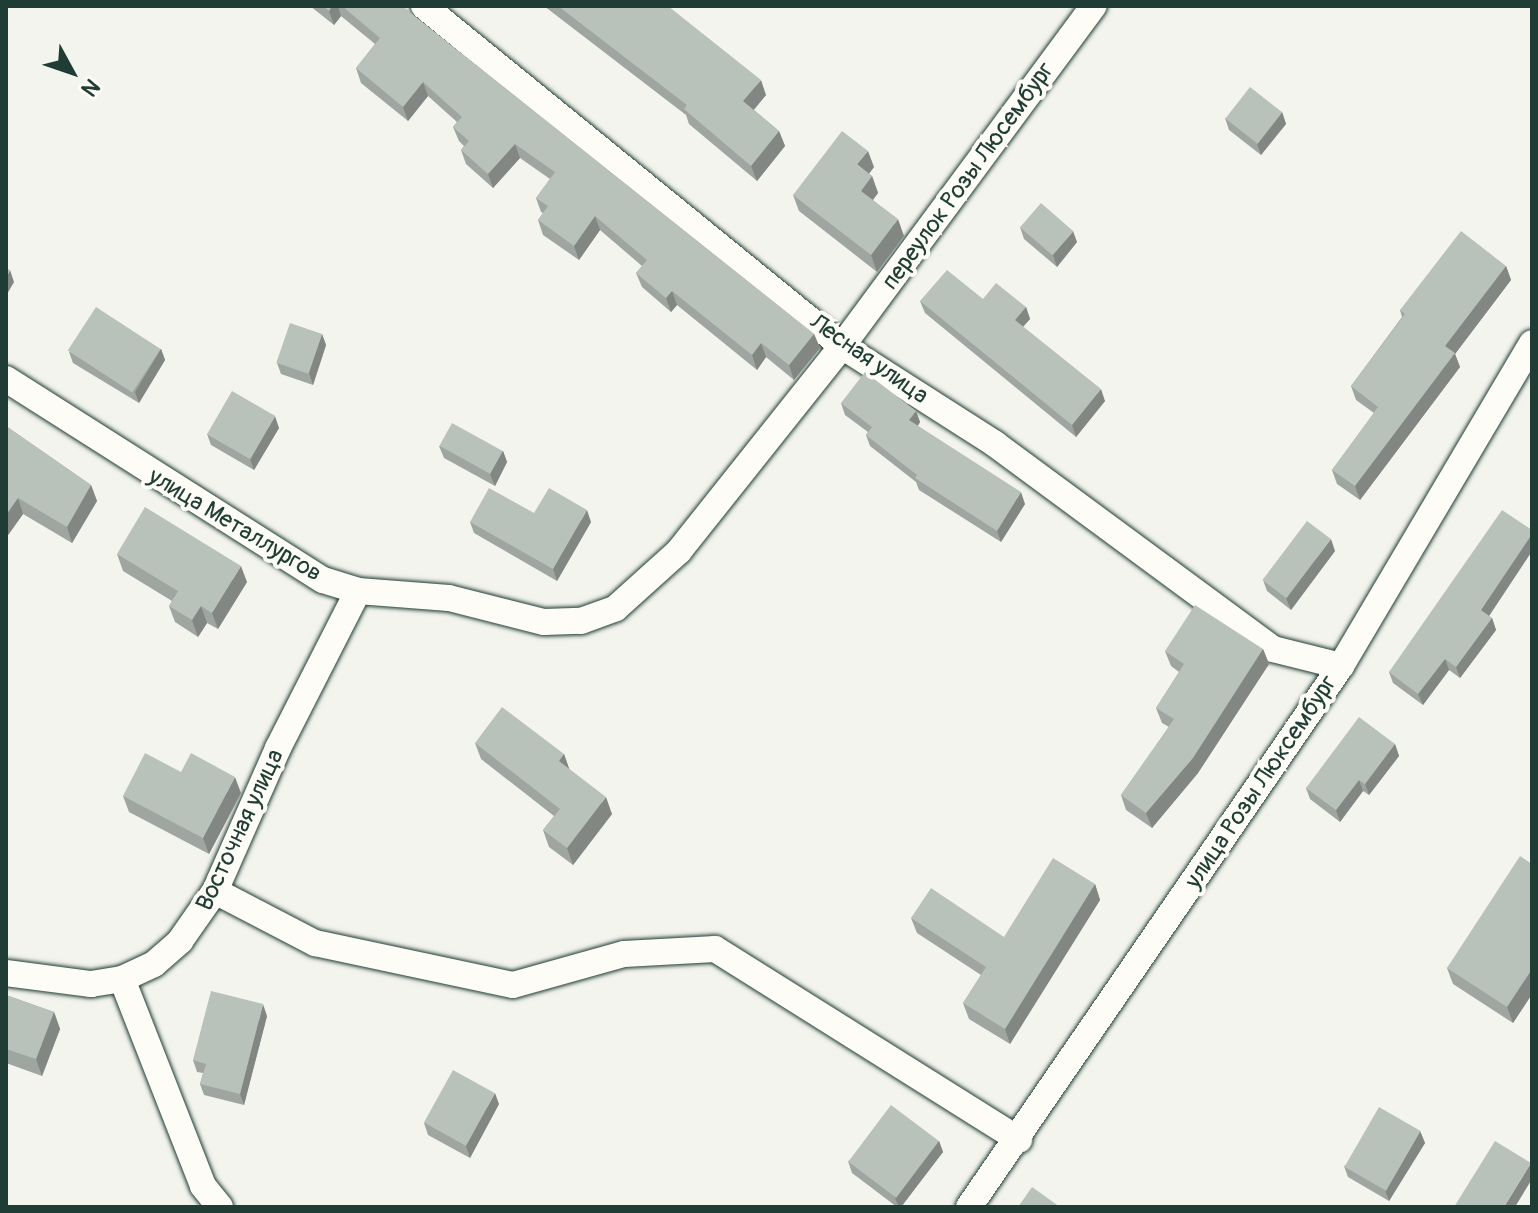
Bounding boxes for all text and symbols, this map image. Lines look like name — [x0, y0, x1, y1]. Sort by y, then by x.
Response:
north arrow — [32, 32, 112, 112]
street label: переулок Розы Люсембург — [876, 57, 1060, 295]
text: N — [75, 73, 106, 102]
street label: Лесная улица — [804, 308, 934, 410]
street label: улица Металлургов — [143, 462, 327, 588]
street label: улица Розы Люксембург — [1179, 670, 1343, 894]
street label: Восточная улица — [190, 745, 290, 915]

